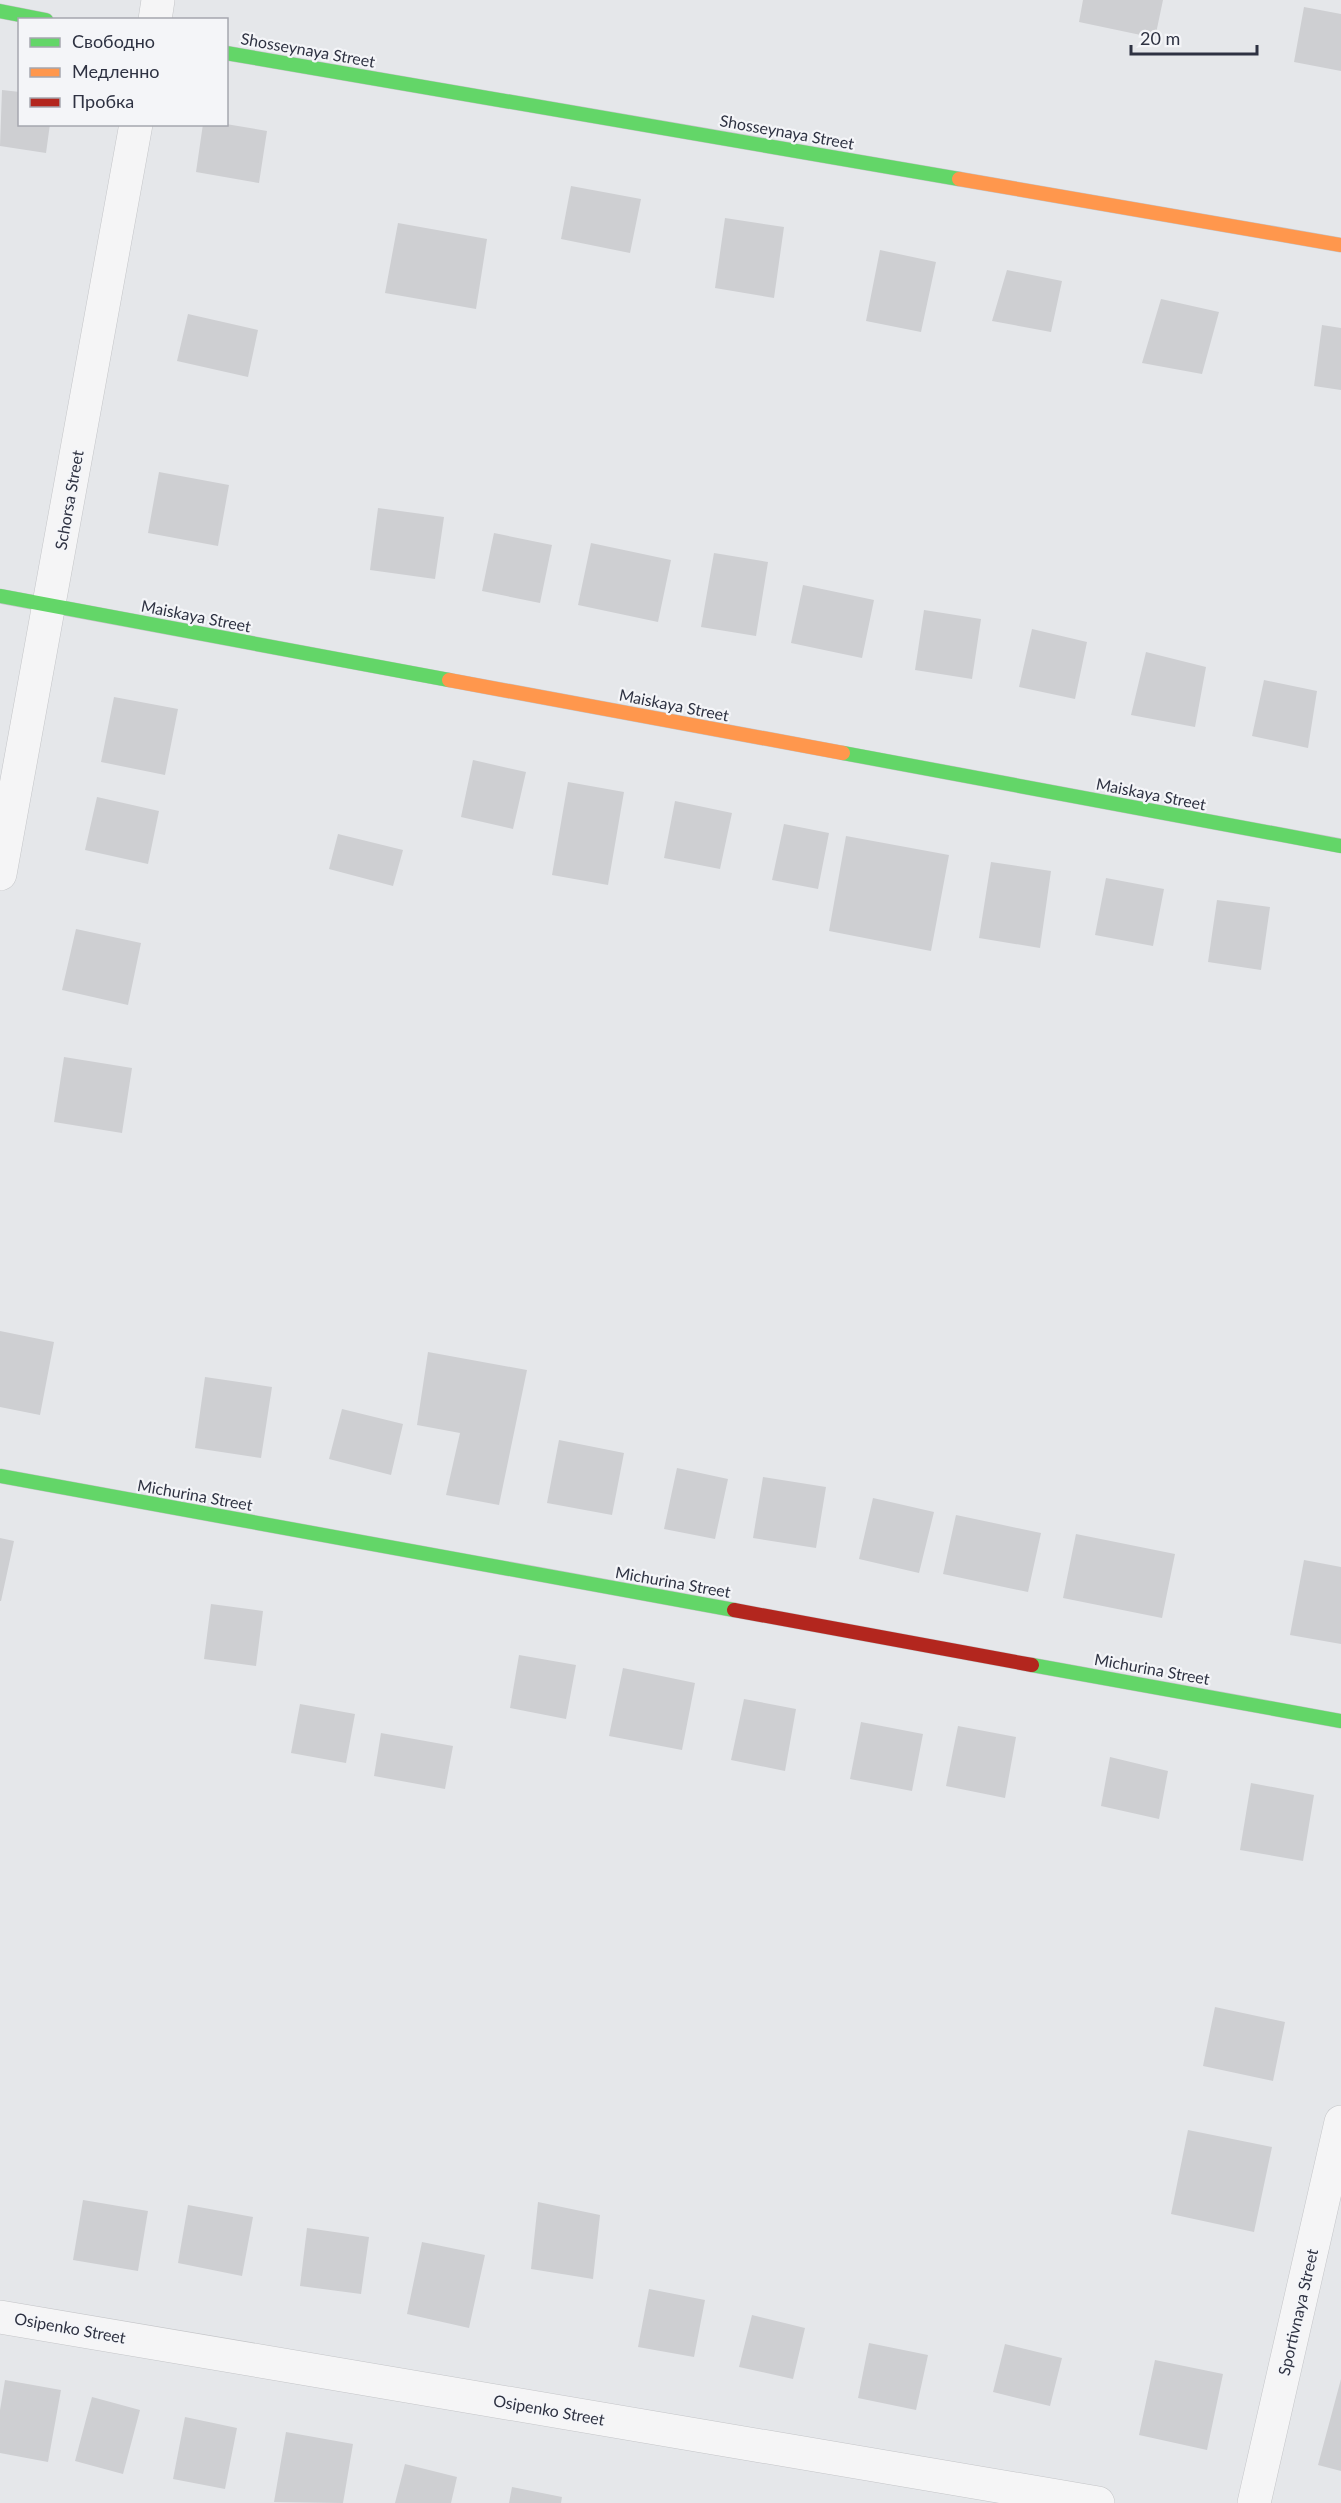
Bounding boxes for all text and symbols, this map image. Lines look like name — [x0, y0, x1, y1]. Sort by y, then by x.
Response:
legend — [18, 18, 228, 126]
scale bar — [1131, 18, 1257, 56]
text: 20 m — [1140, 27, 1180, 49]
street label: Shosseynaya Street — [240, 28, 377, 71]
text: Свободно — [72, 30, 155, 52]
text: Медленно — [72, 60, 160, 82]
text: Пробка — [72, 90, 134, 112]
street label: Shosseynaya Street — [719, 110, 856, 153]
street label: Schorsa Street — [50, 448, 87, 551]
street label: Maiskaya Street — [140, 596, 253, 636]
street label: Maiskaya Street — [618, 685, 731, 725]
street label: Maiskaya Street — [1095, 774, 1208, 814]
street label: Michurina Street — [136, 1475, 255, 1514]
street label: Michurina Street — [614, 1562, 733, 1601]
street label: Michurina Street — [1093, 1649, 1212, 1688]
street label: Sportivnaya Street — [1274, 2246, 1321, 2377]
street label: Osipenko Street — [13, 2308, 128, 2347]
street label: Osipenko Street — [492, 2390, 607, 2429]

